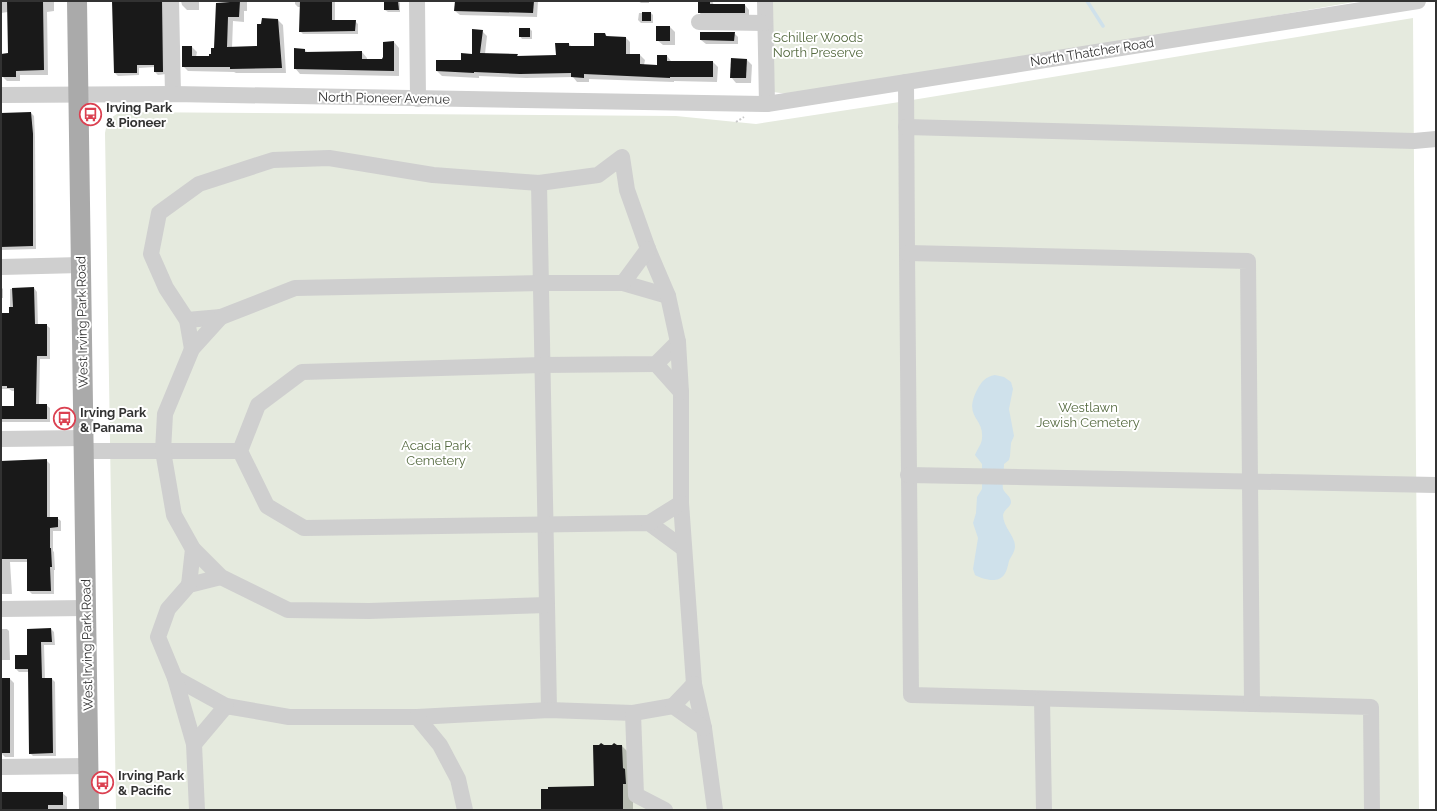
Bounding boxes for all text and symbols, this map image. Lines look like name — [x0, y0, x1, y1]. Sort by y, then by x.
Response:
park label: Schiller Woods North Preserve — [773, 30, 864, 60]
street label: North Thatcher Road — [1029, 35, 1155, 69]
street label: North Pioneer Avenue — [318, 89, 450, 107]
place label: Irving Park & Pioneer — [106, 100, 173, 130]
bus stop icon: Irving Park & Pioneer — [78, 101, 104, 127]
street label: West Irving Park Road — [73, 256, 91, 388]
park label: Westlawn Jewish Cemetery — [1036, 400, 1140, 430]
place label: Irving Park & Panama — [80, 405, 147, 435]
bus stop icon: Irving Park & Panama — [51, 406, 77, 432]
park label: Acacia Park Cemetery — [401, 438, 471, 468]
street label: West Irving Park Road — [78, 579, 96, 711]
place label: Irving Park & Pacific — [118, 768, 185, 798]
bus stop icon: Irving Park & Pacific — [89, 769, 115, 795]

